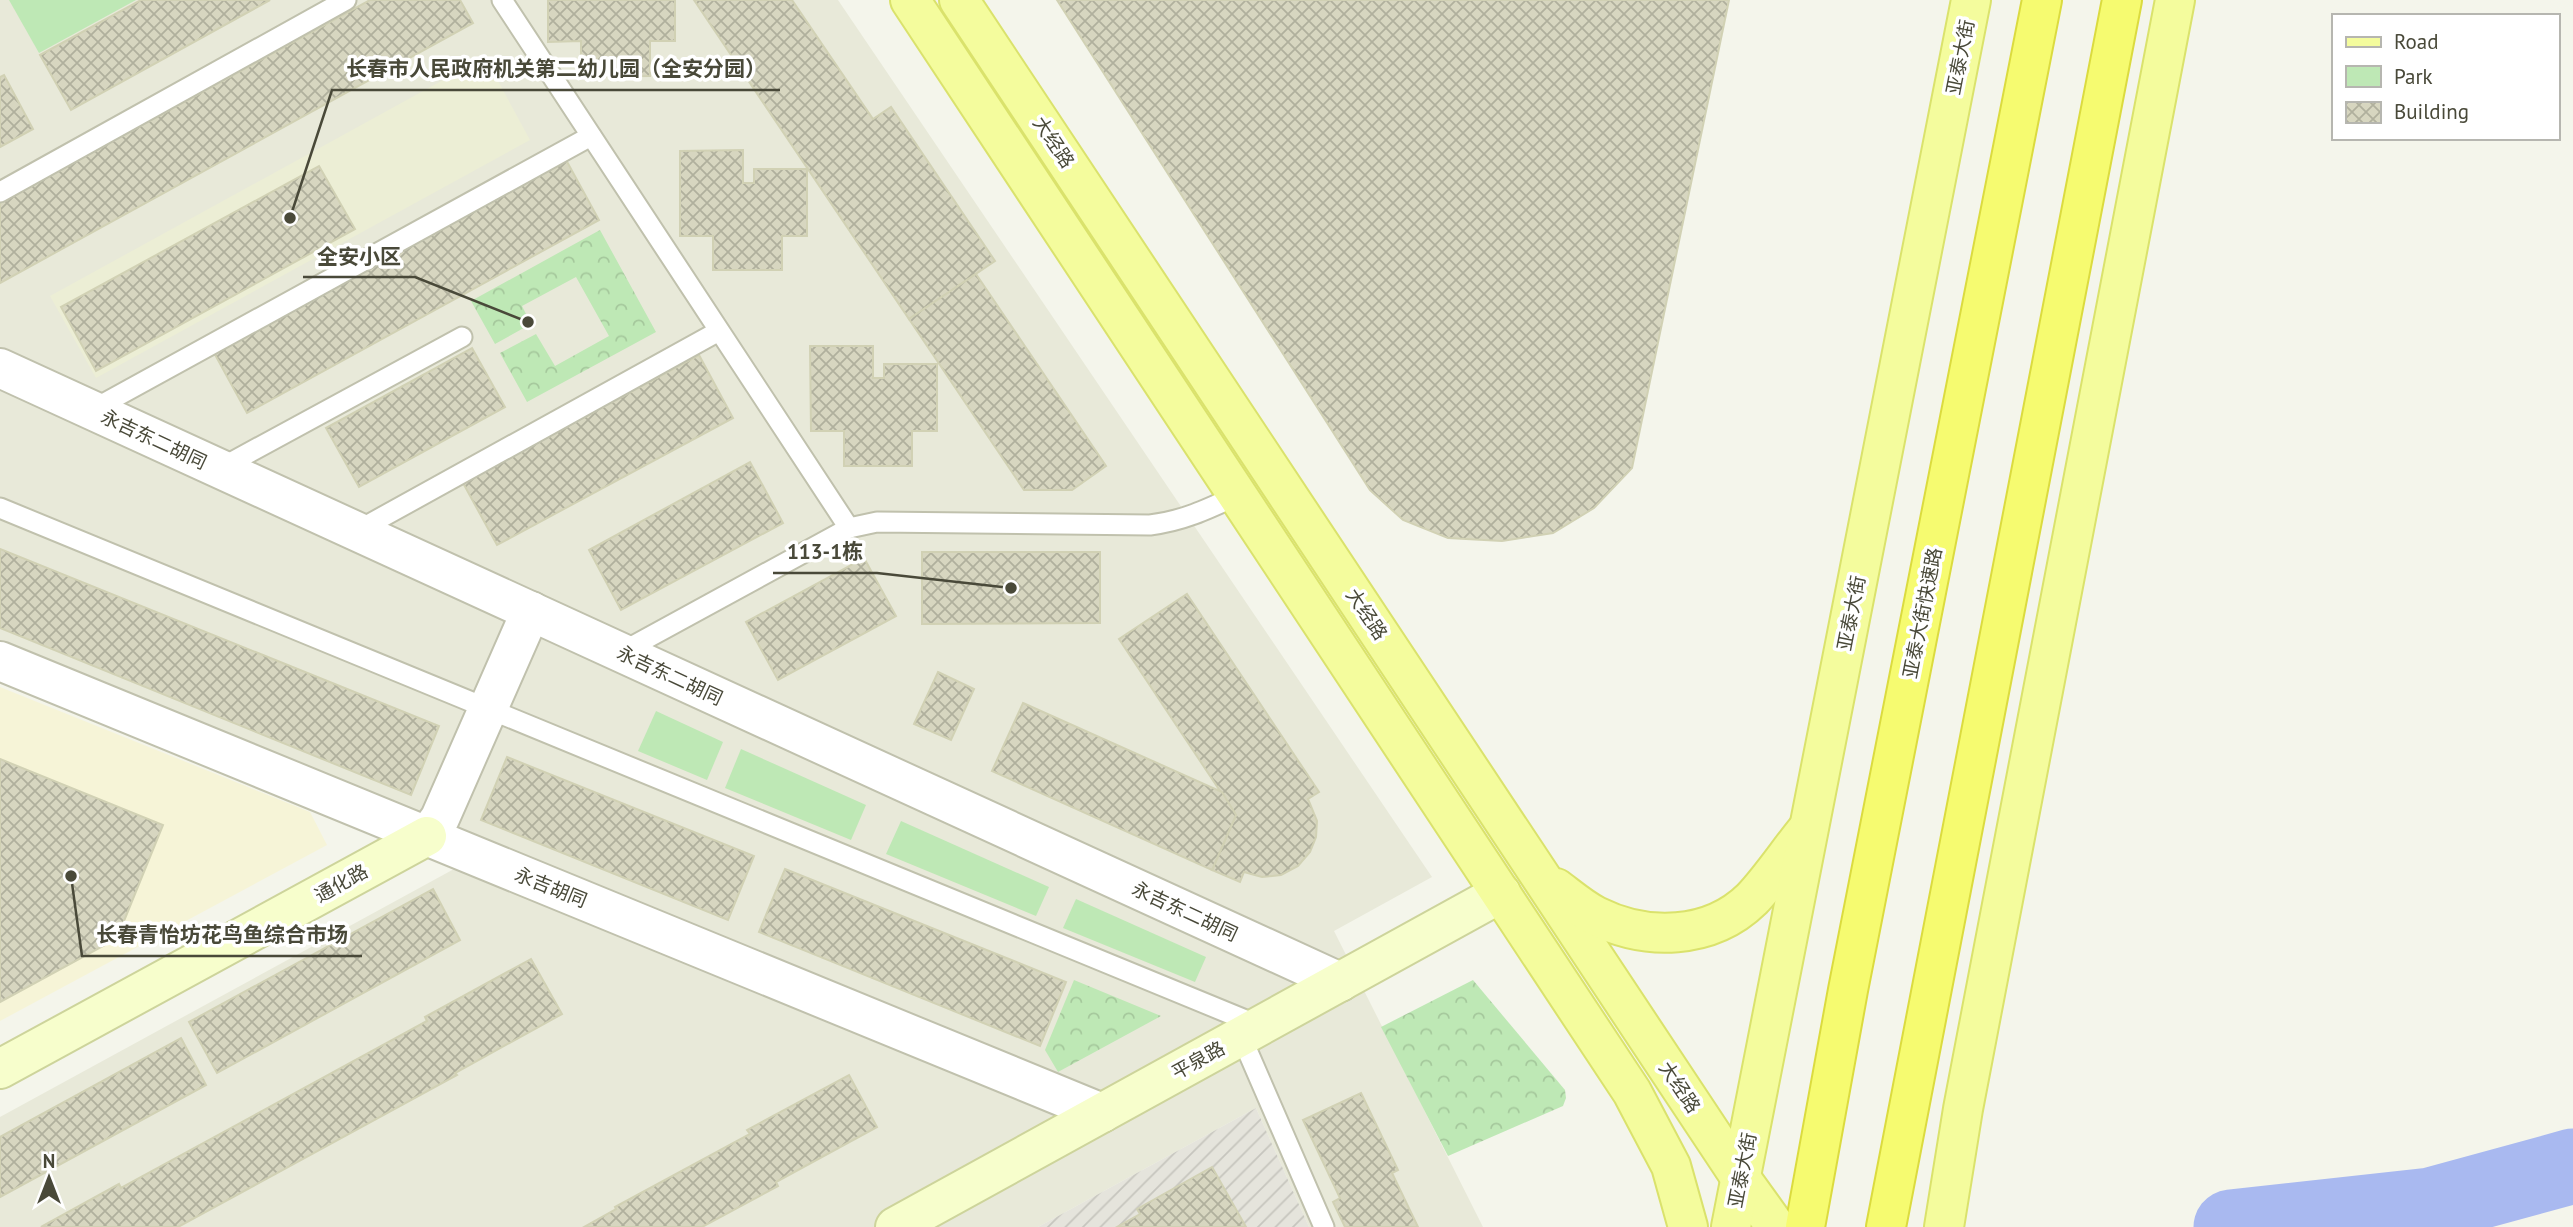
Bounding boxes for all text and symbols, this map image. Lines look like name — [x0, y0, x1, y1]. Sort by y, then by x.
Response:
legend — [2332, 14, 2559, 140]
street label: 亚泰大街 — [1941, 17, 1979, 97]
text: Road — [2394, 28, 2438, 55]
callout: 长春市人民政府机关第二幼儿园（全安分园） — [332, 48, 780, 90]
text: 长春市人民政府机关第二幼儿园（全安分园） — [346, 55, 766, 82]
text: Park — [2394, 63, 2433, 90]
text: Building — [2394, 98, 2469, 125]
street label: 大经路 — [1028, 112, 1080, 172]
callout: 全安小区 — [303, 235, 415, 277]
text: 全安小区 — [317, 243, 401, 270]
street label: 永吉东二胡同 — [97, 404, 211, 474]
callout: 113-1栋 — [773, 531, 877, 573]
text: 113-1栋 — [787, 538, 863, 565]
street label: 亚泰大街快速路 — [1898, 545, 1946, 681]
street label: 亚泰大街 — [1832, 573, 1870, 653]
street label: 大经路 — [1341, 584, 1393, 644]
street label: 永吉东二胡同 — [613, 640, 727, 710]
street label: 通化路 — [310, 859, 372, 907]
street label: 永吉胡同 — [511, 862, 591, 912]
street label: 永吉东二胡同 — [1128, 876, 1242, 946]
callout: 长春青怡坊花鸟鱼综合市场 — [82, 914, 362, 956]
text: 长春青怡坊花鸟鱼综合市场 — [96, 921, 348, 948]
street label: 平泉路 — [1167, 1036, 1229, 1084]
street label: 大经路 — [1654, 1057, 1706, 1117]
street label: 亚泰大街 — [1723, 1130, 1761, 1210]
north arrow — [14, 1143, 84, 1213]
text: N — [43, 1149, 55, 1173]

